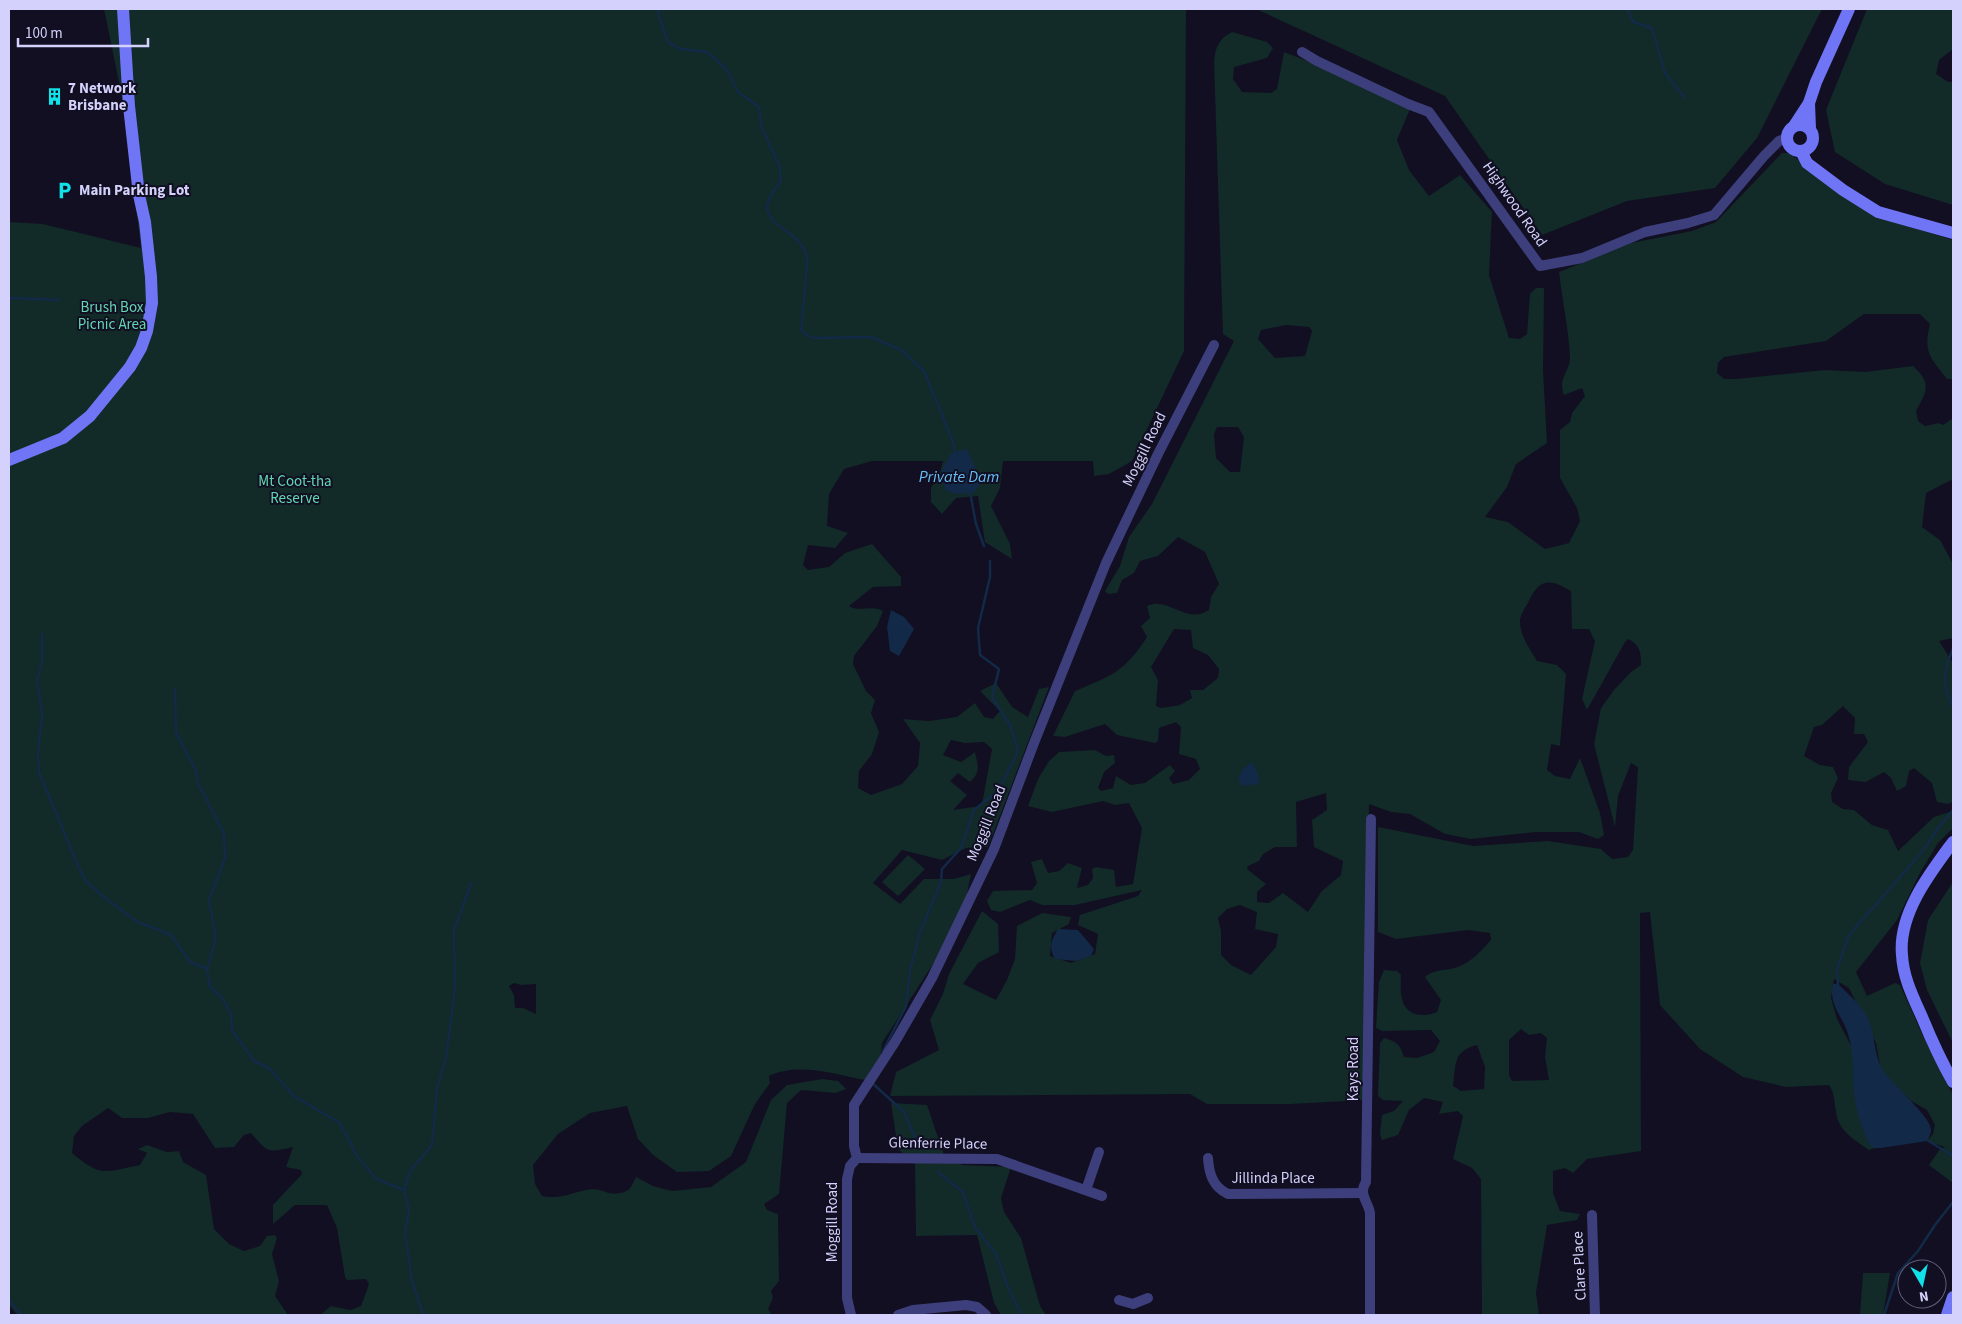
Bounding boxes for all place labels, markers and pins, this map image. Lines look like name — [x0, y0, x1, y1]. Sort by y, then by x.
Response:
place label: 7 Network Brisbane — [68, 78, 137, 116]
building icon: 7 Network Brisbane — [44, 87, 64, 107]
parking icon: Main Parking Lot — [55, 180, 75, 200]
place label: Main Parking Lot — [79, 180, 190, 201]

